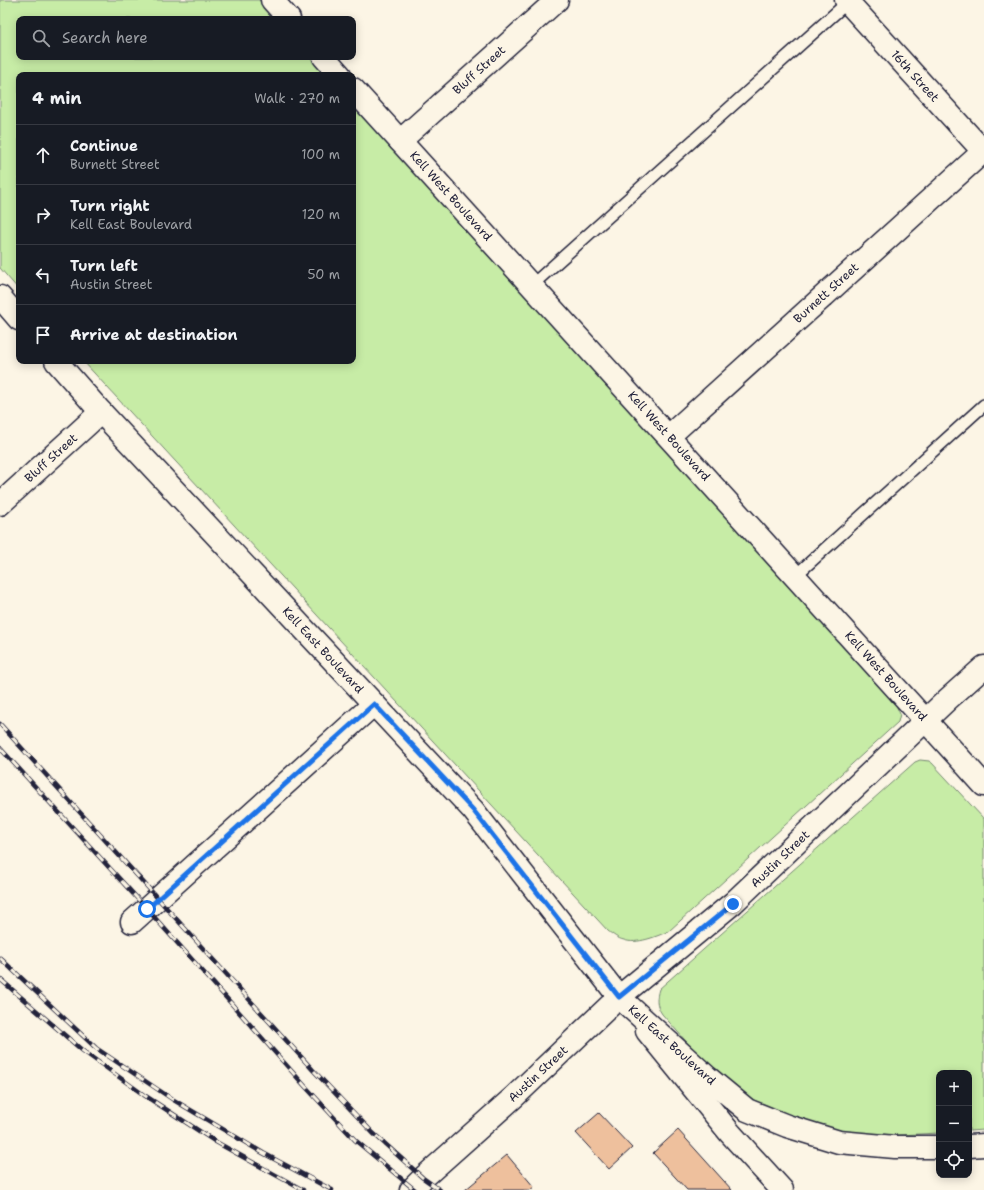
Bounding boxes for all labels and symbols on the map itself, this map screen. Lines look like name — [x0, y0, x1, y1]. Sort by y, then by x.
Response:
street label: Bluff Street — [449, 42, 509, 98]
street label: 16th Street — [887, 47, 943, 105]
street label: Kell West Boulevard — [406, 148, 496, 245]
street label: Burnett Street — [790, 259, 862, 327]
street label: Kell West Boulevard — [624, 388, 714, 485]
street label: Bluff Street — [21, 430, 81, 486]
street label: Kell East Boulevard — [279, 603, 368, 697]
street label: Kell West Boulevard — [841, 628, 931, 725]
street label: Austin Street — [747, 827, 813, 891]
route end — [724, 895, 742, 913]
route start — [138, 900, 156, 918]
street label: Kell East Boulevard — [625, 1001, 720, 1089]
street label: Austin Street — [505, 1042, 571, 1106]

